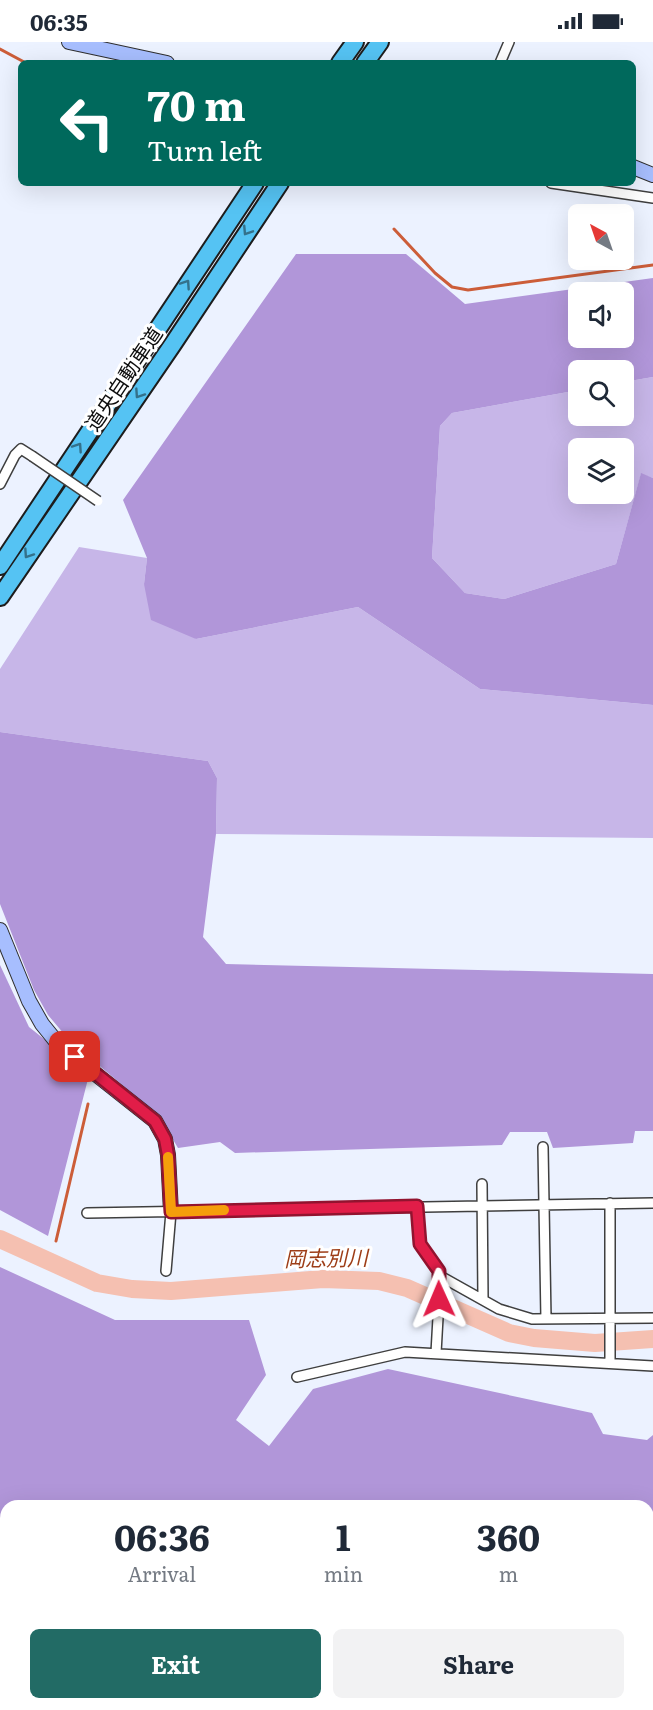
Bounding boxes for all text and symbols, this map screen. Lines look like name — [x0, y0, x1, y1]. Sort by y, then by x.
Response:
text: 06:35 — [30, 5, 88, 38]
text: 70 m — [147, 72, 246, 134]
icon: left — [48, 84, 126, 162]
text: Turn left — [147, 129, 262, 169]
north arrow — [568, 204, 634, 270]
map controls — [568, 204, 634, 504]
one-way arrow — [243, 225, 254, 236]
one-way arrow — [179, 280, 190, 291]
button: sound — [568, 282, 634, 348]
street label: 道央自動車道 — [76, 320, 168, 436]
button: search — [568, 360, 634, 426]
one-way arrow — [135, 387, 146, 398]
button: layers — [568, 438, 634, 504]
one-way arrow — [71, 442, 82, 453]
one-way arrow — [24, 547, 35, 558]
pin — [49, 1031, 100, 1082]
icon: arrive — [58, 1040, 91, 1073]
water label: 岡志別川 — [284, 1240, 370, 1273]
position arrow — [407, 1267, 471, 1331]
text: 06:36 — [114, 1509, 210, 1562]
text: 1 — [336, 1509, 351, 1562]
text: 360 — [477, 1509, 540, 1562]
text: Arrival — [128, 1558, 196, 1588]
text: min — [324, 1558, 363, 1588]
text: m — [499, 1558, 518, 1588]
button: Exit — [30, 1629, 321, 1698]
button: Share — [333, 1629, 624, 1698]

